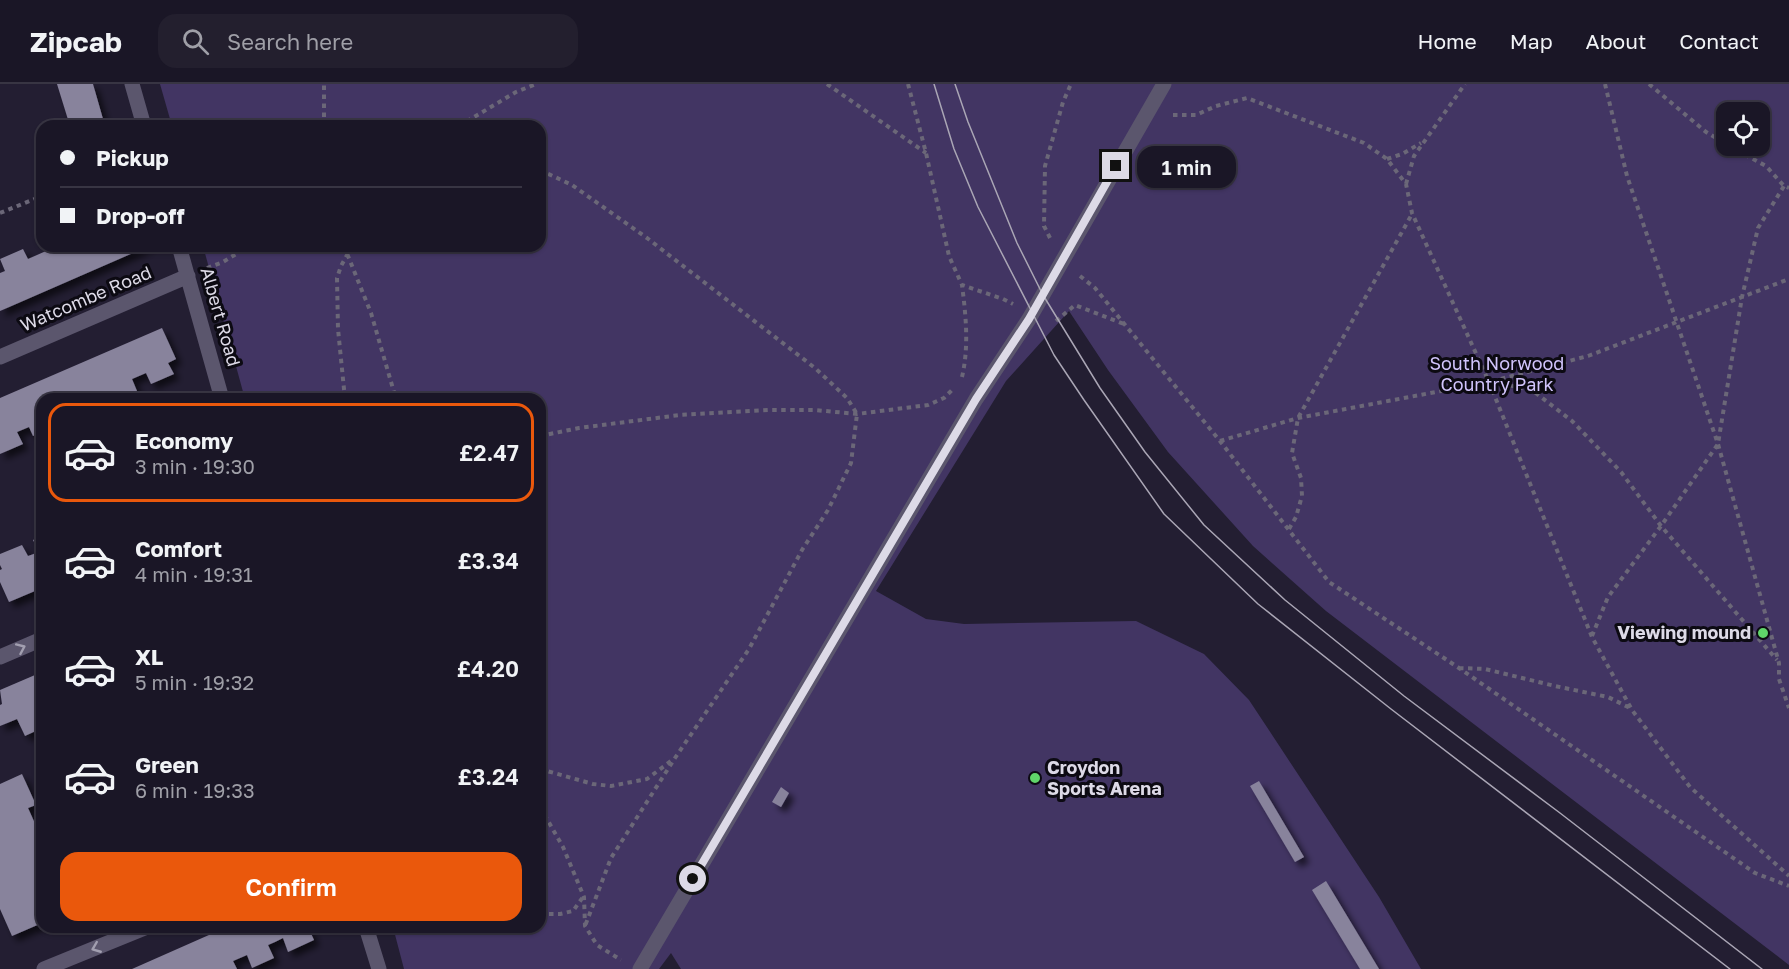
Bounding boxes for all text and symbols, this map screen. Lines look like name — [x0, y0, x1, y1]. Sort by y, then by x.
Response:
search box — [158, 14, 578, 68]
text: Zipcab — [30, 25, 122, 58]
icon: search — [179, 25, 212, 58]
text: Search here — [227, 28, 353, 55]
text: Home — [1417, 28, 1477, 54]
text: Map — [1510, 28, 1553, 54]
text: About — [1586, 28, 1646, 54]
text: Contact — [1679, 28, 1759, 54]
map controls — [1716, 102, 1770, 156]
button: locate — [1716, 102, 1770, 156]
text: Pickup — [96, 144, 169, 171]
callout: 1 min — [1137, 145, 1236, 187]
route end — [1102, 152, 1129, 179]
text: 1 min — [1161, 155, 1212, 179]
text: Drop-off — [96, 202, 185, 229]
street label: Watcombe Road — [17, 261, 155, 336]
street label: Albert Road — [196, 265, 246, 369]
park label: South Norwood Country Park — [1430, 352, 1564, 395]
icon: car — [63, 426, 117, 480]
text: Economy — [135, 427, 233, 454]
text: £2.47 — [459, 439, 519, 466]
text: 3 min · 19:30 — [135, 454, 255, 478]
icon: car — [63, 534, 117, 588]
text: Comfort — [135, 535, 222, 562]
text: £3.34 — [458, 547, 519, 574]
text: 4 min · 19:31 — [135, 562, 253, 586]
place label: Viewing mound — [1617, 621, 1751, 643]
marker: Viewing mound — [1756, 626, 1770, 640]
icon: car — [63, 642, 117, 696]
one-way arrow — [15, 643, 26, 655]
text: XL — [135, 643, 163, 670]
text: £4.20 — [457, 655, 519, 682]
text: 5 min · 19:32 — [135, 670, 254, 694]
icon: car — [63, 750, 117, 804]
text: Green — [135, 751, 199, 778]
place label: Croydon Sports Arena — [1047, 756, 1162, 799]
text: £3.24 — [458, 763, 519, 790]
marker: Croydon Sports Arena — [1028, 771, 1042, 785]
text: 6 min · 19:33 — [135, 778, 255, 802]
button: Confirm — [60, 852, 522, 921]
route start — [679, 865, 706, 892]
one-way arrow — [91, 941, 102, 953]

